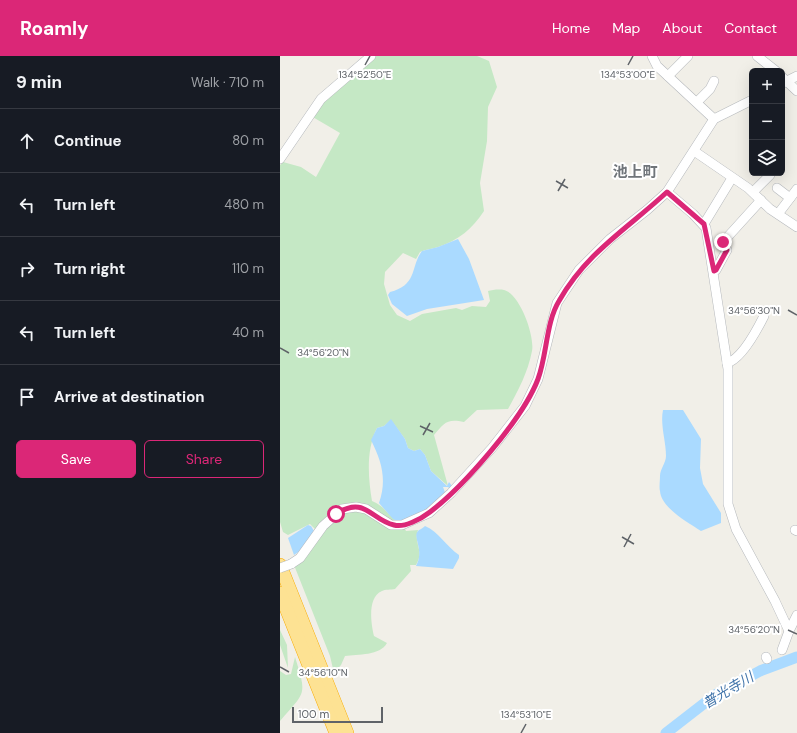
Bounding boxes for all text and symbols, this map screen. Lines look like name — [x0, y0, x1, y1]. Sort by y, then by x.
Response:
text: Roamly — [20, 16, 89, 41]
text: Home — [552, 19, 590, 37]
text: Map — [612, 19, 640, 37]
text: About — [662, 19, 702, 37]
text: Contact — [724, 19, 777, 37]
text: 134°52'50"E — [338, 68, 392, 81]
text: 134°53'00"E — [601, 68, 656, 81]
map controls — [749, 68, 785, 176]
button: + — [749, 68, 785, 104]
text: 9 min — [16, 71, 62, 93]
text: Walk · 710 m — [191, 74, 264, 91]
button: − — [749, 104, 785, 140]
icon: ahead — [16, 130, 38, 152]
text: Continue — [54, 131, 122, 151]
text: 80 m — [232, 132, 264, 149]
button: layers — [749, 140, 785, 176]
district label: 池上町 — [612, 162, 658, 182]
icon: left — [16, 194, 38, 216]
text: Turn left — [54, 195, 115, 215]
text: 480 m — [224, 196, 264, 213]
route end — [714, 233, 732, 251]
icon: right — [16, 258, 38, 280]
text: Turn right — [54, 259, 125, 279]
text: 110 m — [232, 260, 264, 277]
text: 34°56'30"N — [728, 304, 780, 317]
icon: left — [16, 322, 38, 344]
text: Turn left — [54, 323, 115, 343]
text: 40 m — [232, 324, 264, 341]
text: 34°56'20"N — [297, 346, 349, 359]
icon: arrive — [16, 386, 38, 408]
text: Arrive at destination — [54, 387, 205, 407]
button: Save — [16, 440, 136, 478]
button: Share — [144, 440, 264, 478]
route start — [327, 505, 345, 523]
text: 34°56'20"N — [728, 623, 780, 636]
text: 34°56'10"N — [298, 666, 348, 679]
water label: 普光寺川 — [699, 667, 758, 712]
scale bar — [292, 705, 383, 724]
text: 100 m — [298, 707, 329, 721]
text: 134°53'10"E — [501, 708, 552, 721]

